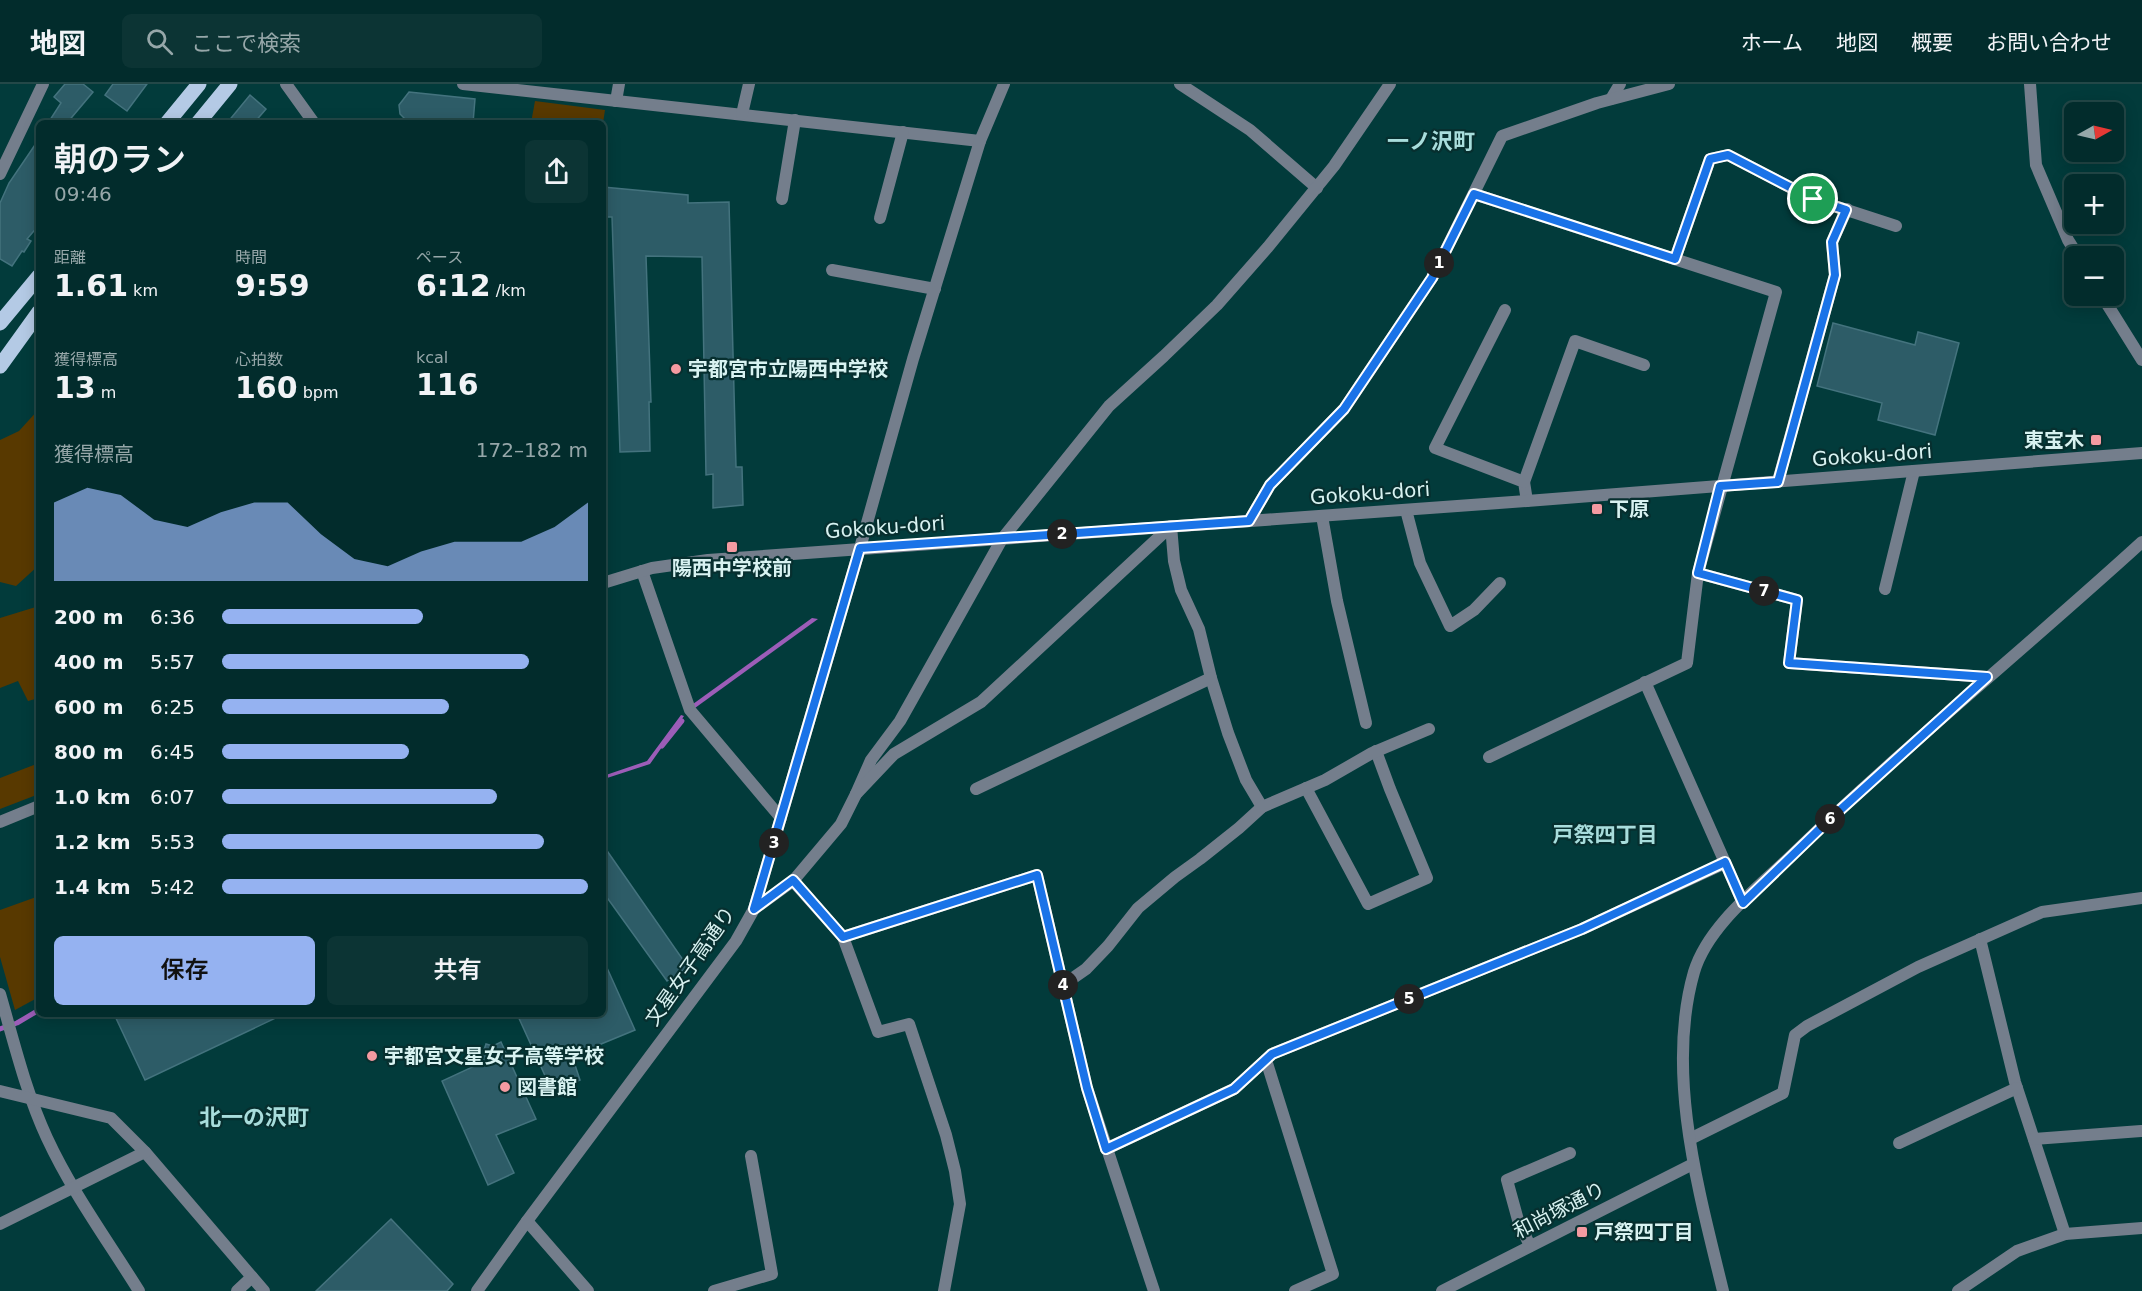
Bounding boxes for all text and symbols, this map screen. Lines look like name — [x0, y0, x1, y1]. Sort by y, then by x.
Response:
search box — [122, 14, 542, 68]
icon: search — [143, 25, 176, 58]
text: 地図 — [30, 27, 86, 60]
text: ここで検索 — [191, 31, 301, 56]
text: ホーム — [1741, 31, 1803, 55]
text: 地図 — [1836, 31, 1878, 55]
text: 概要 — [1911, 31, 1953, 55]
text: お問い合わせ — [1986, 31, 2112, 55]
north arrow — [2064, 102, 2124, 162]
map controls — [2064, 102, 2124, 306]
district label: 一ノ沢町 — [1387, 129, 1475, 154]
text: 朝のラン — [54, 140, 186, 179]
button: share — [525, 140, 588, 203]
pin — [1787, 173, 1838, 224]
button: + — [2064, 174, 2124, 234]
text: 09:46 — [54, 182, 112, 206]
icon: arrive — [1796, 182, 1829, 215]
button: − — [2064, 246, 2124, 306]
text: 距離 — [54, 248, 86, 267]
text: 時間 — [235, 248, 267, 267]
text: ペース — [416, 248, 463, 267]
pin: 1 — [1424, 248, 1454, 278]
text: 1 — [1433, 253, 1445, 272]
text: 1.61 — [54, 268, 128, 303]
text: 9:59 — [235, 268, 310, 303]
text: 6:12 — [416, 268, 491, 303]
text: km — [128, 281, 158, 300]
text: /km — [491, 281, 526, 300]
text: kcal — [416, 348, 448, 367]
text: 獲得標高 — [54, 350, 118, 369]
text: 心拍数 — [235, 350, 283, 369]
place label: 宇都宮市立陽西中学校 — [688, 357, 888, 381]
marker: 宇都宮市立陽西中学校 — [669, 362, 683, 376]
text: 116 — [416, 367, 479, 402]
text: 13 — [54, 370, 96, 405]
text: 160 — [235, 370, 298, 405]
text: m — [96, 383, 116, 402]
text: bpm — [298, 383, 339, 402]
place label: 東宝木 — [2024, 428, 2084, 452]
marker: 東宝木 — [2089, 433, 2103, 447]
text: 172–182 m — [476, 438, 588, 462]
street label: Gokoku-dori — [1811, 439, 1933, 471]
text: 獲得標高 — [54, 442, 134, 466]
street label: Gokoku-dori — [1309, 477, 1431, 509]
place label: 下原 — [1609, 497, 1649, 521]
marker: 下原 — [1590, 502, 1604, 516]
street label: Gokoku-dori — [824, 511, 946, 543]
pin: 2 — [1047, 519, 1077, 549]
text: 2 — [1056, 524, 1068, 543]
marker: 陽西中学校前 — [725, 540, 739, 554]
place label: 陽西中学校前 — [672, 556, 792, 580]
pin: 7 — [1749, 576, 1779, 606]
text: 7 — [1758, 581, 1770, 600]
text: 200 m — [54, 605, 124, 629]
text: 6:36 — [150, 605, 195, 629]
text: 400 m — [54, 650, 124, 674]
text: 5:57 — [150, 650, 195, 674]
text: 600 m — [54, 695, 124, 719]
text: 6:25 — [150, 695, 195, 719]
text: 800 m — [54, 740, 124, 764]
text: 6:45 — [150, 740, 195, 764]
text: 1.0 km — [54, 785, 131, 809]
text: 6:07 — [150, 785, 195, 809]
pin: 6 — [1815, 804, 1845, 834]
text: 6 — [1824, 809, 1836, 828]
district label: 戸祭四丁目 — [1553, 823, 1658, 847]
pin: 3 — [759, 828, 789, 858]
text: 1.2 km — [54, 830, 131, 854]
text: 5:53 — [150, 830, 195, 854]
text: 3 — [768, 833, 780, 852]
text: 1.4 km — [54, 875, 131, 899]
text: 5:42 — [150, 875, 195, 899]
street label: 文星女子高通り — [640, 902, 740, 1030]
button: 保存 — [54, 936, 315, 1005]
button: 共有 — [327, 936, 588, 1005]
pin: 4 — [1048, 970, 1078, 1000]
text: 4 — [1057, 975, 1069, 994]
pin: 5 — [1394, 984, 1424, 1014]
text: 5 — [1403, 989, 1415, 1008]
place label: 宇都宮文星女子高等学校 — [384, 1044, 604, 1068]
marker: 宇都宮文星女子高等学校 — [365, 1049, 379, 1063]
place label: 図書館 — [517, 1075, 577, 1099]
marker: 図書館 — [498, 1080, 512, 1094]
district label: 北一の沢町 — [199, 1105, 309, 1130]
street label: 和尚塚通り — [1509, 1177, 1609, 1243]
place label: 戸祭四丁目 — [1594, 1220, 1694, 1244]
marker: 戸祭四丁目 — [1575, 1225, 1589, 1239]

